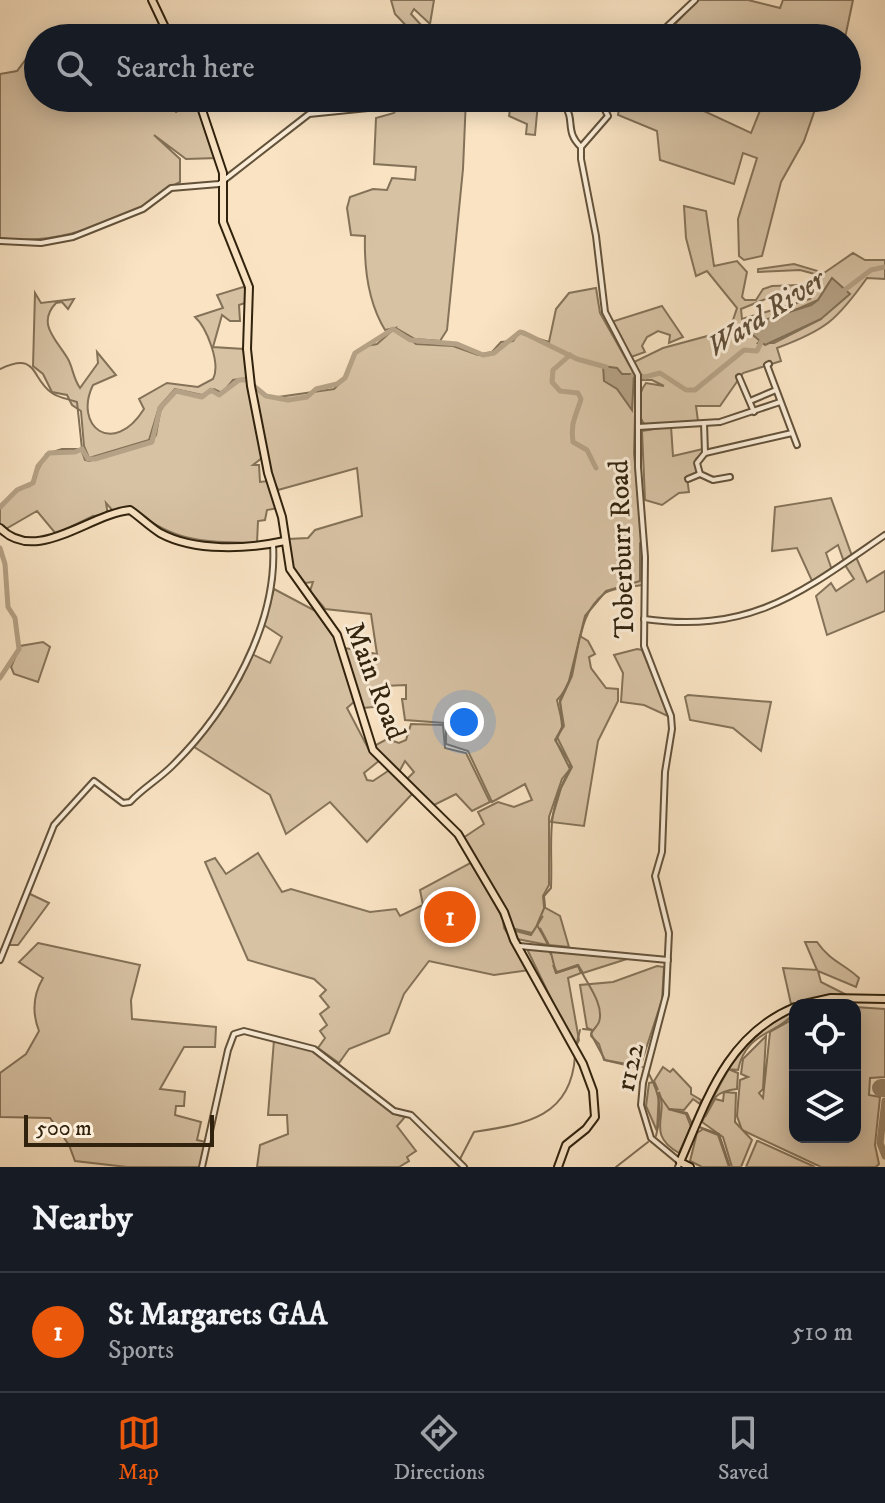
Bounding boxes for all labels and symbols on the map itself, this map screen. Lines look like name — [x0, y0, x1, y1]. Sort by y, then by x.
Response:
water label: Ward River — [700, 261, 834, 366]
street label: Toberburr Road — [601, 459, 643, 639]
street label: Main Road — [337, 617, 413, 745]
your location — [444, 702, 484, 742]
pin: 1 — [424, 887, 476, 947]
street label: r122 — [608, 1040, 652, 1094]
scale bar — [24, 1111, 214, 1147]

